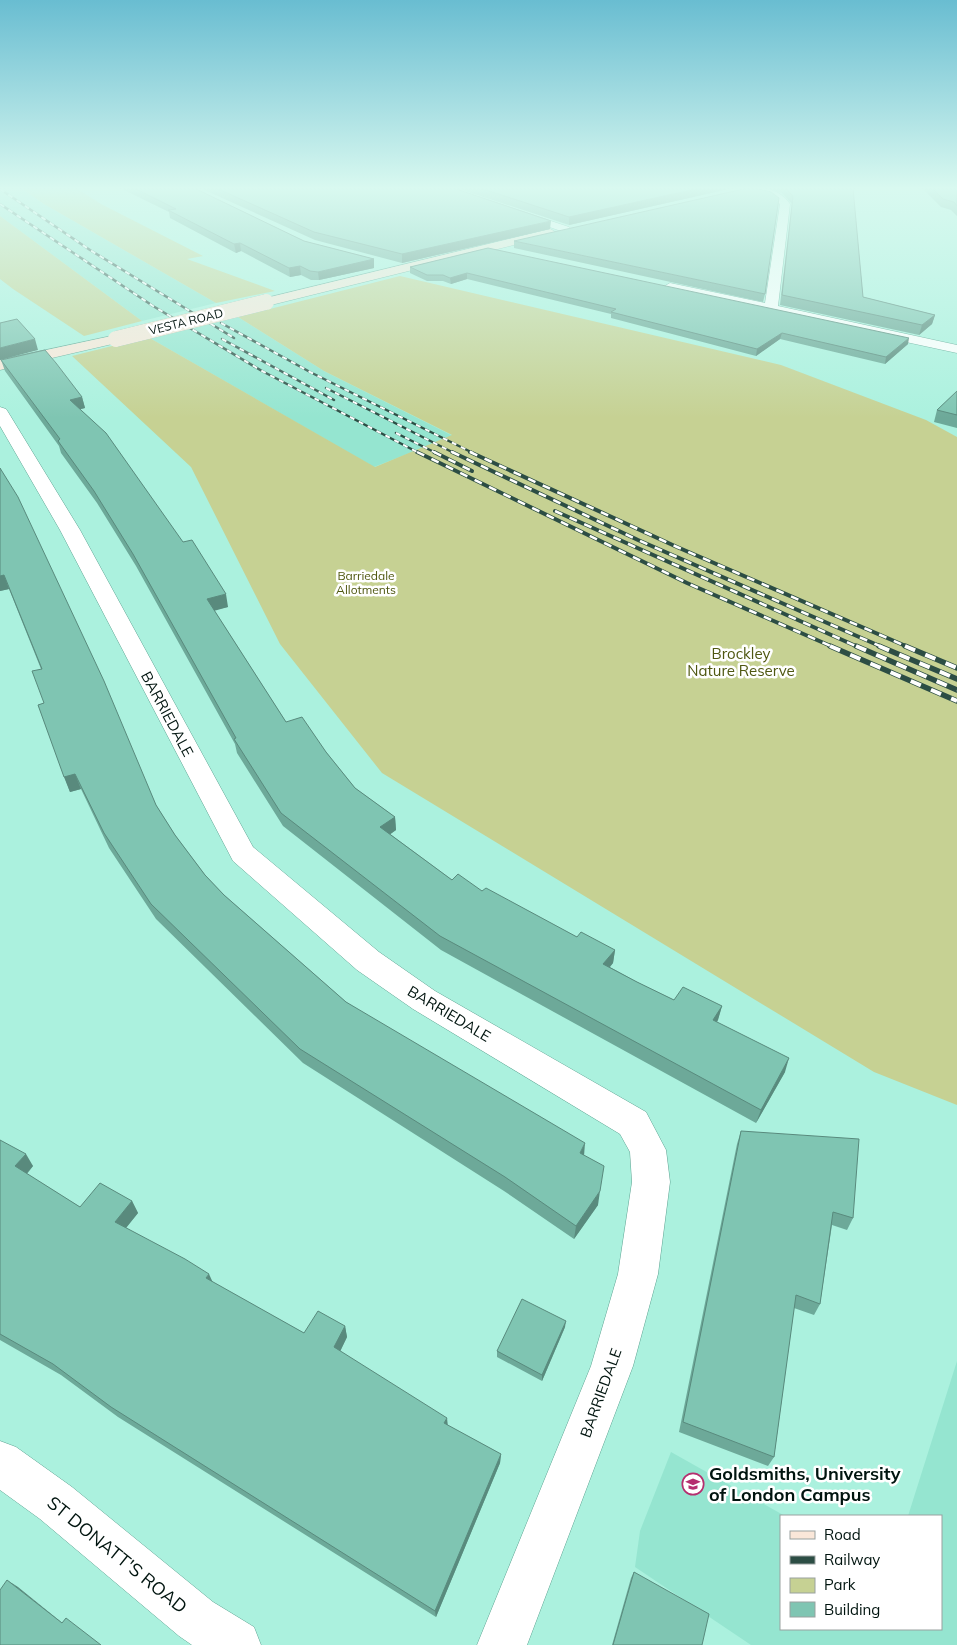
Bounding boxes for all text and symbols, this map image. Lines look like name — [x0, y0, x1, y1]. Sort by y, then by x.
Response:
street label: VESTA ROAD — [147, 305, 225, 338]
park label: Barriedale Allotments — [336, 568, 396, 597]
park label: Brockley Nature Reserve — [687, 644, 795, 680]
street label: BARRIEDALE — [137, 668, 198, 760]
street label: BARRIEDALE — [404, 981, 494, 1046]
street label: BARRIEDALE — [576, 1345, 626, 1440]
place label: Goldsmiths, University of London Campus — [709, 1462, 901, 1506]
school or university icon: Goldsmiths, University of London Campus — [681, 1472, 705, 1496]
street label: ST DONATT'S ROAD — [43, 1491, 192, 1618]
legend — [780, 1515, 942, 1630]
text: Road — [824, 1525, 861, 1544]
text: Railway — [824, 1550, 880, 1569]
text: Park — [824, 1575, 856, 1594]
text: Building — [824, 1600, 880, 1619]

